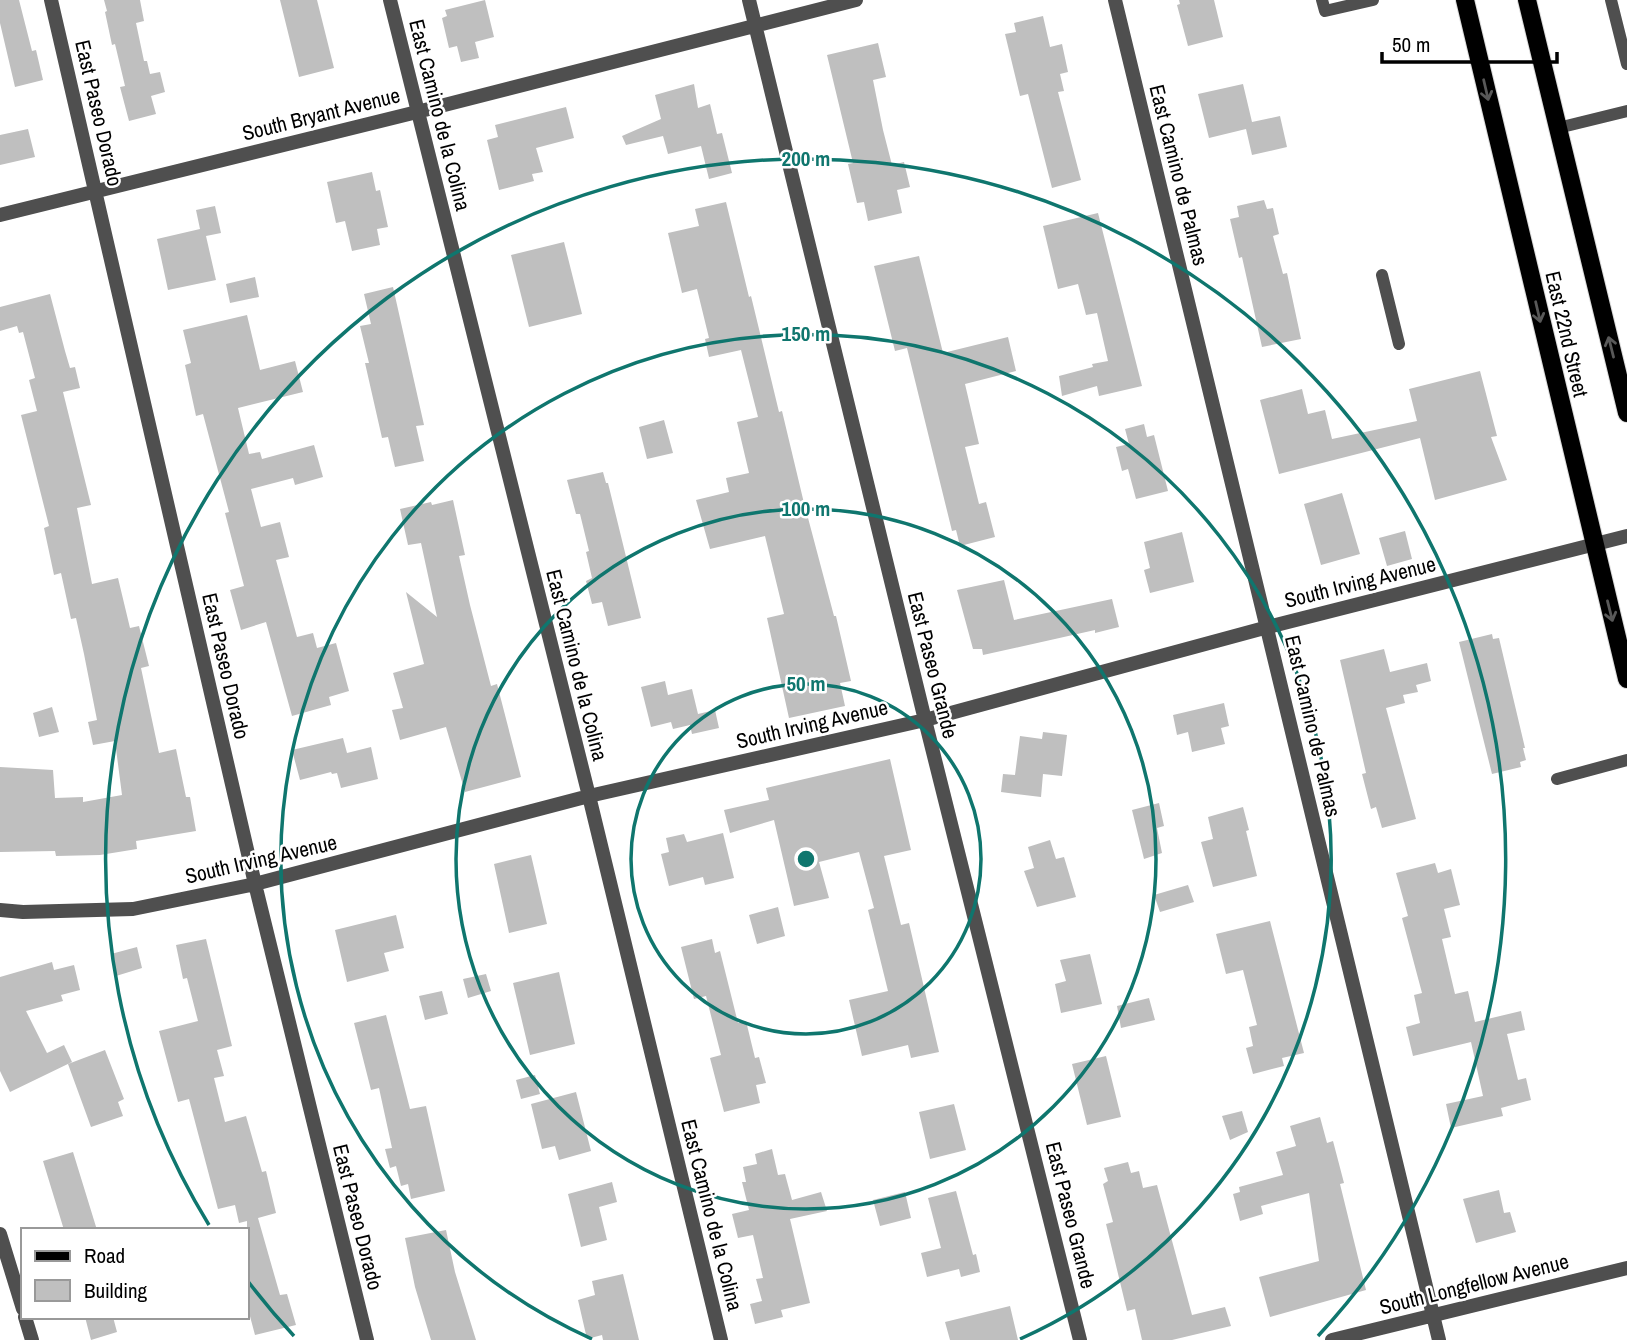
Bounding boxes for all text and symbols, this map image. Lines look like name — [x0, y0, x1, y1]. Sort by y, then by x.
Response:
street label: East Camino de la Colina — [402, 16, 478, 214]
scale bar — [1382, 21, 1557, 65]
text: 50 m — [1392, 30, 1430, 59]
street label: East Paseo Dorado — [68, 37, 130, 189]
one-way arrow — [1480, 78, 1493, 101]
street label: South Bryant Avenue — [239, 80, 403, 148]
street label: East Camino de Palmas — [1142, 81, 1216, 269]
text: 200 m — [782, 144, 830, 173]
street label: East 22nd Street — [1538, 268, 1596, 400]
one-way arrow — [1532, 300, 1545, 323]
text: 150 m — [782, 319, 830, 348]
one-way arrow — [1604, 336, 1617, 359]
text: 100 m — [782, 494, 830, 523]
street label: South Irving Avenue — [1281, 549, 1439, 615]
street label: East Camino de la Colina — [539, 566, 615, 764]
street label: East Paseo Grande — [901, 589, 965, 741]
street label: East Paseo Dorado — [195, 590, 257, 742]
one-way arrow — [1604, 599, 1617, 621]
street label: East Camino de Palmas — [1278, 632, 1348, 820]
text: 50 m — [786, 669, 826, 698]
street label: South Irving Avenue — [733, 692, 891, 756]
street label: South Irving Avenue — [182, 827, 340, 891]
centre of rings — [794, 847, 818, 871]
street label: East Camino de la Colina — [674, 1116, 750, 1314]
street label: East Paseo Grande — [1039, 1139, 1103, 1291]
street label: East Paseo Dorado — [326, 1141, 390, 1293]
legend — [21, 1228, 248, 1319]
text: Road — [84, 1241, 125, 1270]
street label: South Longfellow Avenue — [1376, 1246, 1572, 1322]
text: Building — [84, 1276, 148, 1305]

